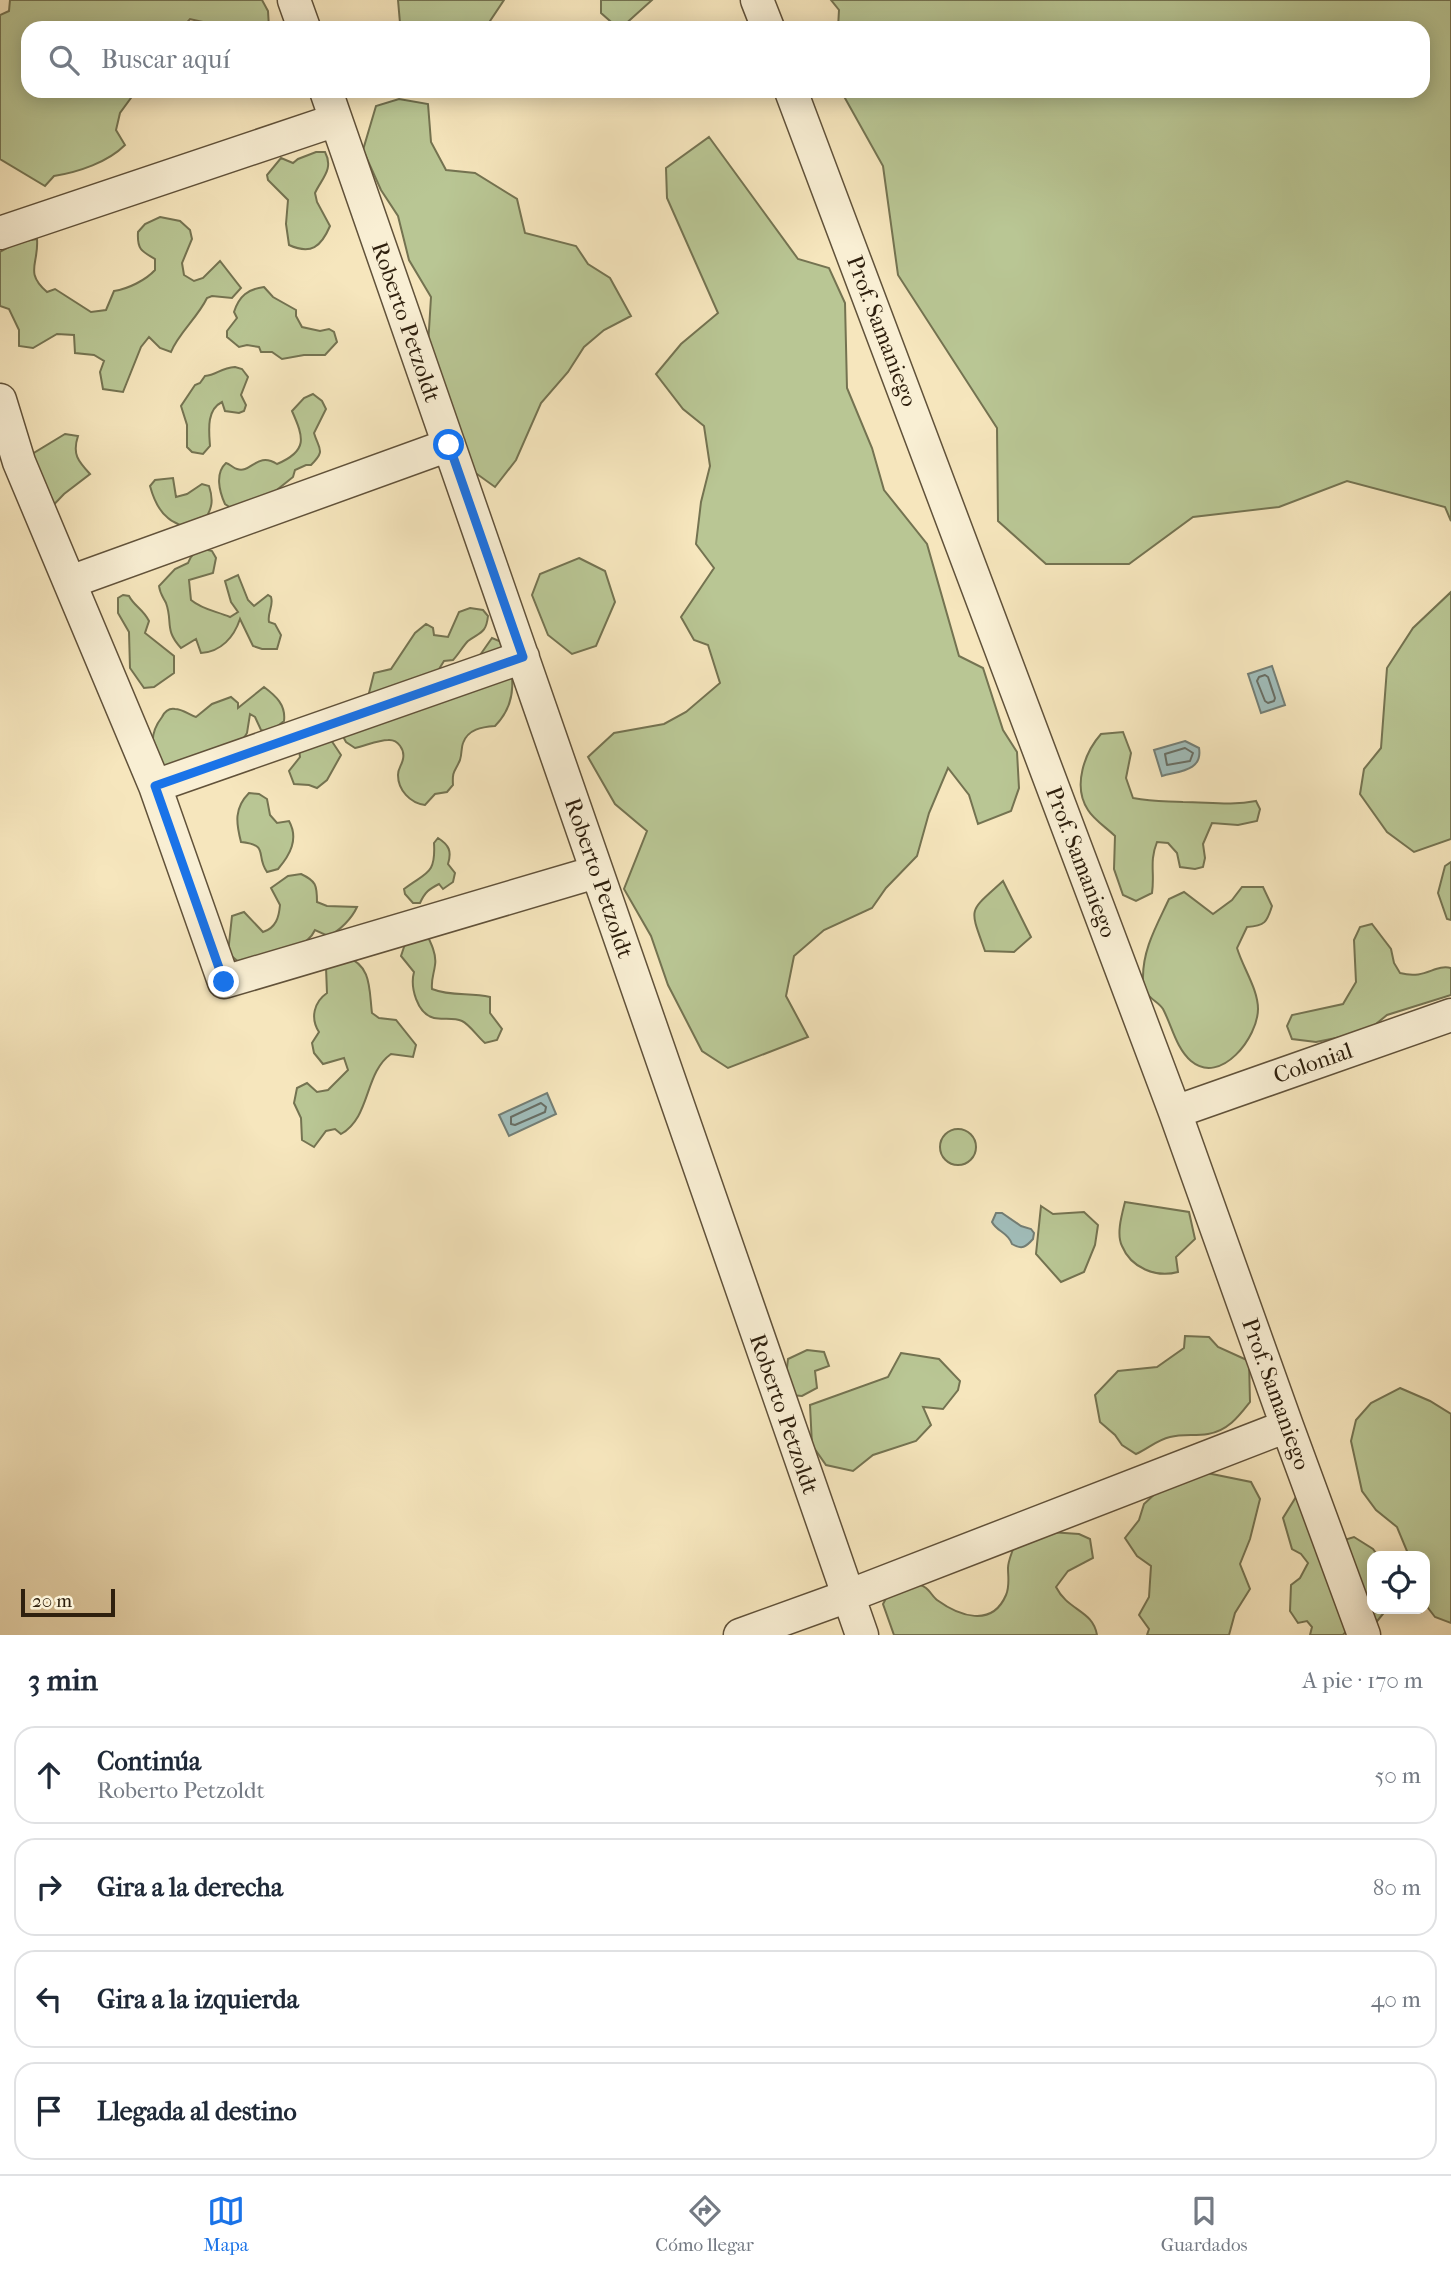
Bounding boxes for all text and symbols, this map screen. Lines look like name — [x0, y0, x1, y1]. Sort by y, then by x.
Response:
search box — [21, 21, 1430, 98]
icon: search — [45, 41, 83, 79]
text: Buscar aquí — [101, 44, 230, 75]
street label: Roberto Petzoldt — [366, 238, 446, 406]
street label: Prof. Samaniego — [841, 252, 923, 410]
route start — [433, 429, 464, 460]
street label: Prof. Samaniego — [1040, 783, 1122, 941]
street label: Roberto Petzoldt — [559, 794, 639, 962]
route end — [208, 966, 239, 997]
street label: Colonial — [1270, 1037, 1357, 1089]
street label: Prof. Samaniego — [1236, 1314, 1316, 1474]
street label: Roberto Petzoldt — [744, 1330, 824, 1498]
map controls — [1367, 1551, 1430, 1614]
button: locate — [1367, 1551, 1430, 1614]
scale bar — [21, 1586, 116, 1618]
text: 20 m — [32, 1590, 72, 1612]
text: 3 min — [28, 1663, 98, 1698]
text: A pie · 170 m — [1302, 1667, 1423, 1694]
text: Continúa — [97, 1746, 201, 1777]
icon: ahead — [30, 1756, 68, 1794]
text: 50 m — [1374, 1762, 1421, 1789]
text: Roberto Petzoldt — [97, 1777, 265, 1804]
icon: right — [30, 1868, 68, 1906]
text: Gira a la derecha — [97, 1872, 283, 1903]
text: 80 m — [1373, 1874, 1421, 1901]
icon: left — [30, 1980, 68, 2018]
text: Gira a la izquierda — [97, 1984, 299, 2015]
text: 40 m — [1371, 1986, 1421, 2013]
icon: arrive — [30, 2092, 68, 2130]
text: Llegada al destino — [97, 2096, 297, 2127]
tab: Mapa — [203, 2192, 249, 2256]
tab: Cómo llegar — [655, 2192, 754, 2256]
tab: Guardados — [1161, 2192, 1248, 2256]

